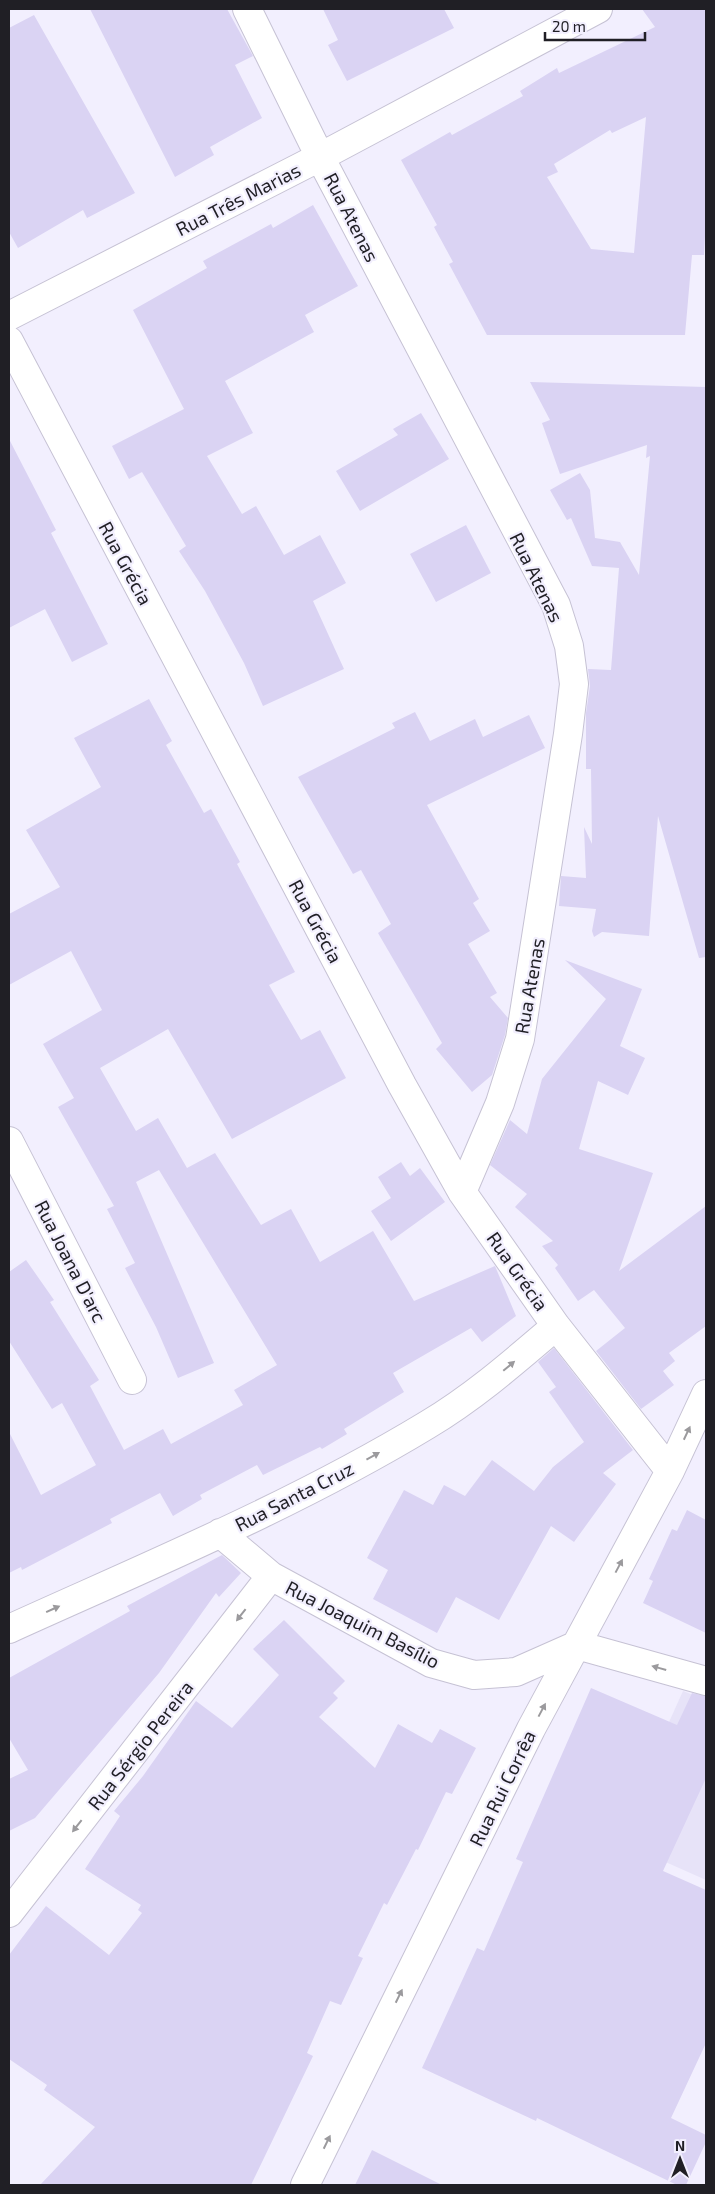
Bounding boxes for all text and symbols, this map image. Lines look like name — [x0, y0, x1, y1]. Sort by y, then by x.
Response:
scale bar — [545, 10, 645, 42]
text: 20 m — [552, 17, 586, 35]
street label: Rua Três Marias — [172, 158, 304, 240]
street label: Rua Atenas — [320, 169, 384, 265]
street label: Rua Grécia — [94, 517, 158, 609]
street label: Rua Atenas — [505, 528, 569, 626]
street label: Rua Grécia — [284, 875, 348, 967]
street label: Rua Atenas — [509, 936, 549, 1036]
street label: Rua Joana D'arc — [30, 1196, 112, 1326]
street label: Rua Grécia — [482, 1227, 554, 1315]
one-way arrow — [502, 1361, 515, 1372]
one-way arrow — [683, 1425, 692, 1440]
one-way arrow — [367, 1451, 380, 1460]
street label: Rua Santa Cruz — [231, 1456, 357, 1536]
one-way arrow — [615, 1559, 623, 1574]
street label: Rua Joaquim Basílio — [282, 1575, 444, 1673]
one-way arrow — [46, 1604, 60, 1612]
one-way arrow — [236, 1608, 246, 1621]
one-way arrow — [652, 1664, 667, 1672]
street label: Rua Sérgio Pereira — [82, 1676, 198, 1814]
one-way arrow — [538, 1702, 546, 1717]
street label: Rua Rui Corrêa — [464, 1726, 540, 1850]
one-way arrow — [71, 1819, 82, 1832]
one-way arrow — [395, 1989, 403, 2003]
one-way arrow — [323, 2134, 331, 2149]
north arrow — [655, 2134, 705, 2184]
text: N — [675, 2137, 685, 2154]

